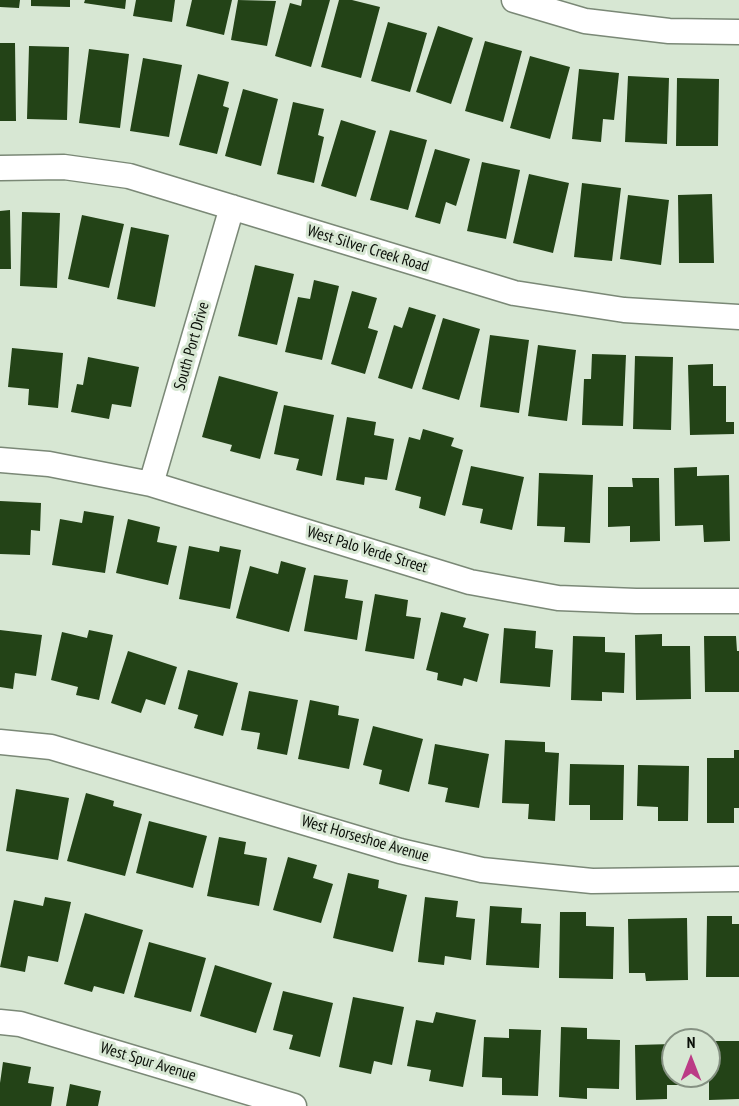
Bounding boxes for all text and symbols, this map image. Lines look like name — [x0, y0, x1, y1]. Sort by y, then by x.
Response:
street label: West Silver Creek Road — [305, 221, 431, 277]
street label: South Port Drive — [170, 300, 214, 392]
street label: West Palo Verde Street — [304, 523, 430, 577]
street label: West Horseshoe Avenue — [299, 812, 431, 866]
north arrow — [661, 1028, 721, 1088]
text: N — [687, 1032, 695, 1052]
street label: West Spur Avenue — [98, 1038, 198, 1086]

